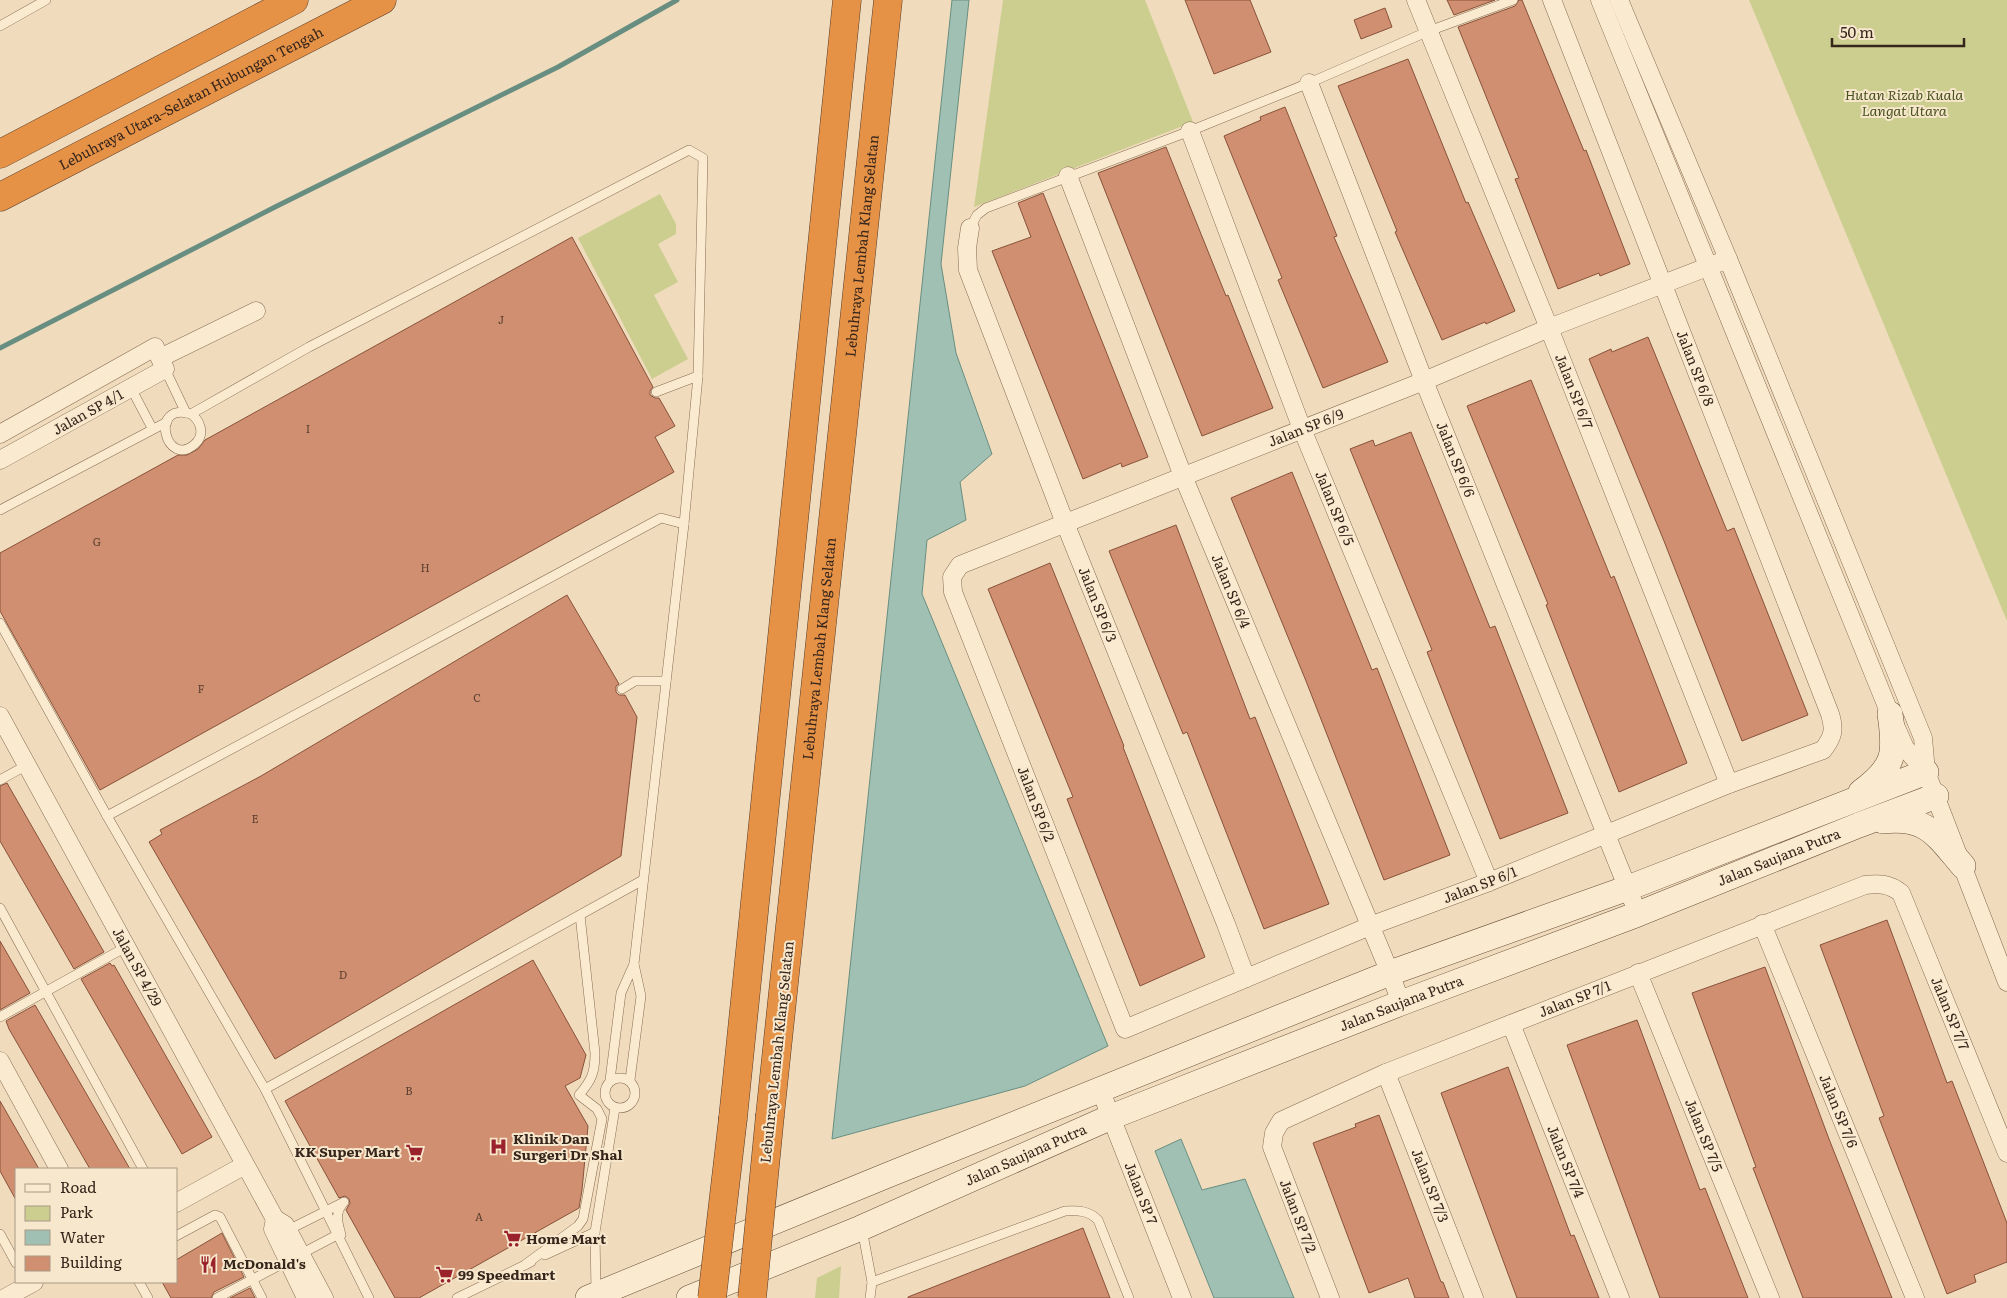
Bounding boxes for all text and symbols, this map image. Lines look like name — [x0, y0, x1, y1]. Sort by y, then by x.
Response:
scale bar — [1832, 15, 1964, 47]
text: 50 m — [1840, 20, 1874, 43]
street label: Lebuhraya Utara–Selatan Hubungan Tengah — [55, 21, 326, 174]
park label: Hutan Rizab Kuala Langat Utara — [1845, 84, 1963, 120]
street label: Lebuhraya Lembah Klang Selatan — [839, 134, 883, 358]
house number: J — [498, 311, 504, 327]
street label: Jalan SP 6/8 — [1672, 327, 1720, 409]
street label: Jalan SP 6/7 — [1551, 350, 1599, 431]
street label: Jalan SP 4/1 — [49, 383, 127, 439]
street label: Jalan SP 6/9 — [1265, 403, 1346, 451]
street label: Jalan SP 6/6 — [1432, 418, 1481, 500]
house number: I — [306, 420, 310, 436]
street label: Jalan SP 6/5 — [1311, 467, 1360, 548]
house number: G — [93, 533, 101, 549]
street label: Lebuhraya Lembah Klang Selatan — [797, 536, 840, 761]
street label: Jalan SP 6/4 — [1208, 551, 1256, 631]
house number: H — [420, 559, 430, 575]
street label: Jalan SP 6/3 — [1075, 564, 1123, 645]
house number: F — [198, 680, 205, 696]
house number: C — [473, 689, 481, 705]
street label: Jalan SP 6/2 — [1013, 763, 1060, 844]
house number: E — [251, 810, 259, 826]
street label: Jalan Saujana Putra — [1714, 822, 1844, 890]
street label: Jalan SP 6/1 — [1440, 861, 1520, 907]
street label: Jalan SP 4/29 — [108, 924, 168, 1009]
street label: Lebuhraya Lembah Klang Selatan — [754, 940, 798, 1164]
house number: D — [339, 966, 347, 982]
street label: Jalan Saujana Putra — [1336, 969, 1466, 1035]
street label: Jalan SP 7/7 — [1927, 973, 1975, 1053]
street label: Jalan SP 7/1 — [1535, 975, 1614, 1021]
street label: Jalan SP 7/6 — [1815, 1071, 1864, 1151]
house number: B — [405, 1082, 413, 1098]
street label: Jalan SP 7/5 — [1681, 1095, 1729, 1174]
street label: Jalan Saujana Putra — [961, 1118, 1090, 1190]
street label: Jalan SP 7/4 — [1543, 1122, 1590, 1201]
place label: Klinik Dan Surgeri Dr Shal — [513, 1128, 623, 1164]
hospital icon: Klinik Dan Surgeri Dr Shal — [489, 1137, 509, 1157]
place label: KK Super Mart — [295, 1141, 401, 1161]
supermarket icon: KK Super Mart — [404, 1142, 424, 1162]
street label: Jalan SP 7/3 — [1408, 1146, 1454, 1225]
street label: Jalan SP 7 — [1121, 1159, 1163, 1227]
legend — [15, 1168, 178, 1283]
text: Road — [60, 1175, 96, 1198]
street label: Jalan SP 7/2 — [1276, 1176, 1322, 1255]
text: Park — [60, 1200, 94, 1223]
house number: A — [475, 1208, 483, 1224]
text: Water — [60, 1225, 105, 1248]
place label: Home Mart — [526, 1228, 607, 1248]
supermarket icon: Home Mart — [502, 1229, 522, 1249]
text: Building — [60, 1250, 122, 1273]
place label: McDonald's — [223, 1253, 306, 1273]
restaurant icon: McDonald's — [199, 1254, 219, 1274]
place label: 99 Speedmart — [458, 1264, 556, 1284]
supermarket icon: 99 Speedmart — [434, 1265, 454, 1285]

